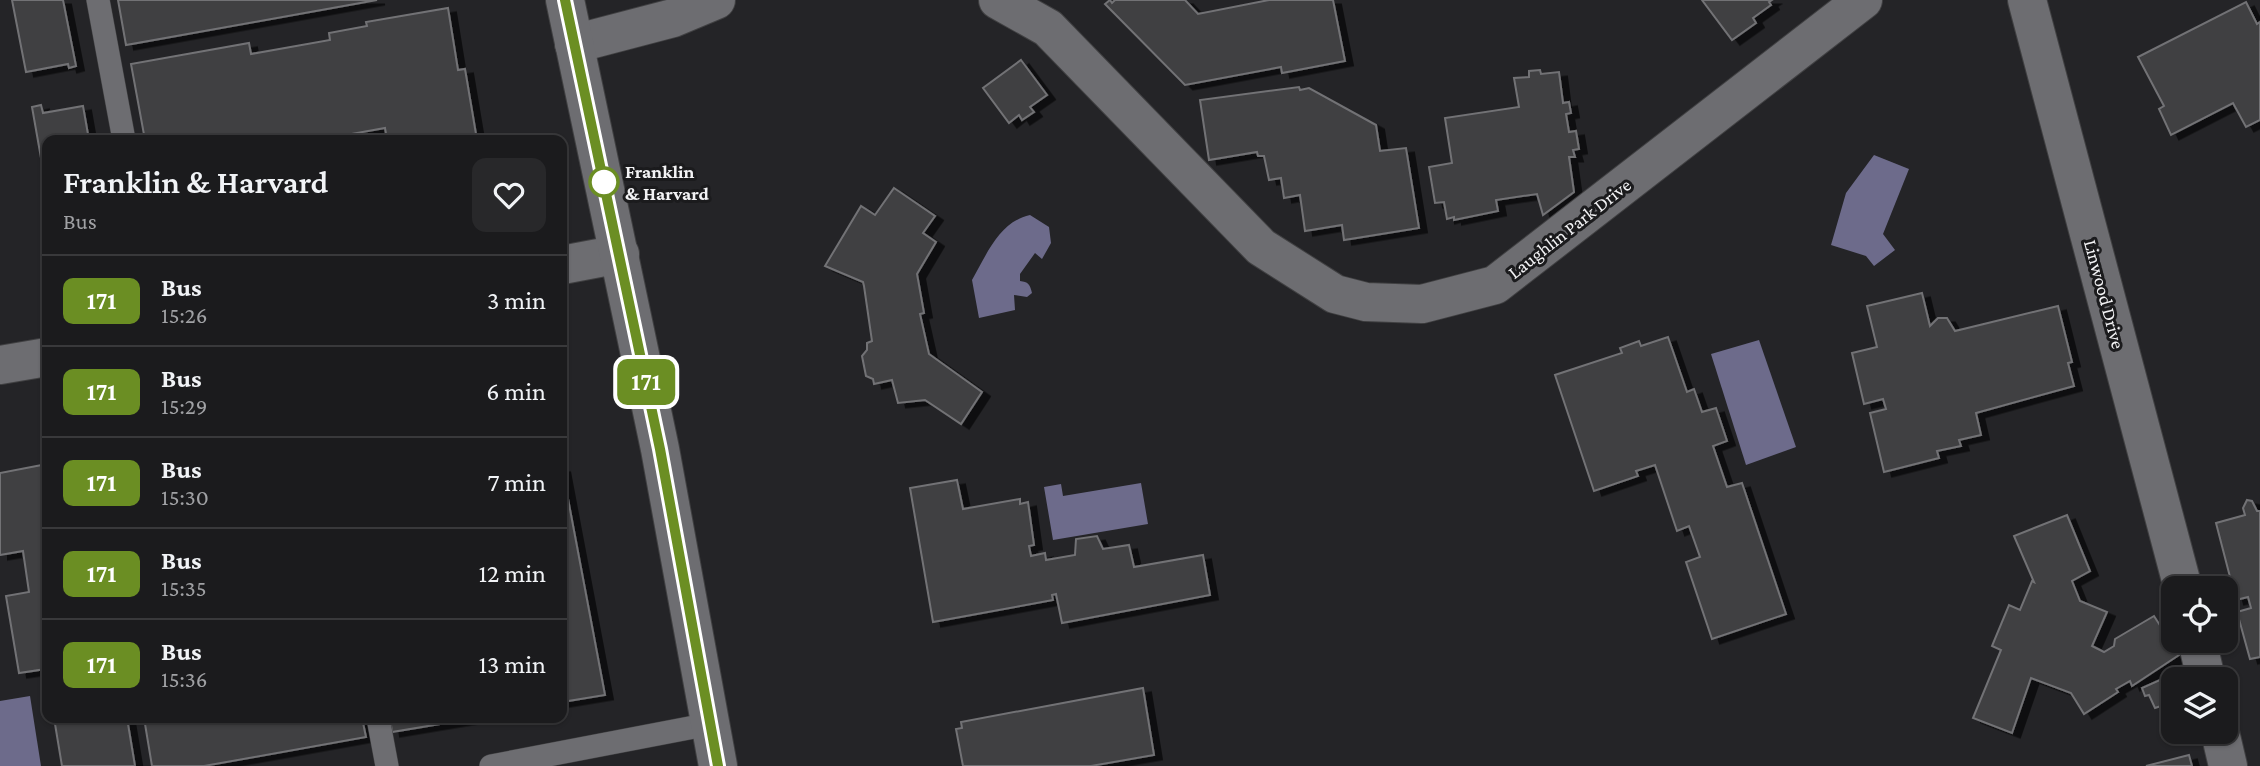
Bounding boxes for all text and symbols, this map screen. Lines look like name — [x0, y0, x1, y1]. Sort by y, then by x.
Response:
button: heart — [472, 158, 546, 232]
place label: Franklin & Harvard — [625, 161, 709, 204]
text: Franklin & Harvard — [63, 163, 328, 200]
marker: Franklin & Harvard — [589, 167, 619, 197]
street label: Laughlin Park Drive — [1504, 174, 1635, 283]
text: Bus — [63, 208, 97, 234]
street label: Linwood Drive — [2080, 237, 2129, 351]
text: Bus — [161, 273, 202, 302]
text: 3 min — [487, 286, 546, 315]
text: 171 — [87, 287, 116, 314]
text: 15:26 — [161, 302, 207, 328]
line badge: 171 — [606, 359, 686, 405]
text: Bus — [161, 364, 202, 393]
text: 171 — [631, 368, 661, 395]
text: 6 min — [486, 377, 546, 406]
text: 171 — [87, 378, 116, 405]
text: 15:29 — [161, 393, 207, 419]
text: Bus — [161, 455, 202, 484]
text: 7 min — [487, 468, 546, 497]
text: 171 — [87, 469, 116, 496]
text: 15:30 — [161, 484, 209, 510]
text: Bus — [161, 546, 202, 575]
text: 12 min — [478, 559, 546, 588]
text: 171 — [87, 560, 116, 587]
text: 15:35 — [161, 575, 207, 601]
map controls — [2161, 576, 2238, 744]
button: locate — [2161, 576, 2238, 653]
text: Bus — [161, 637, 202, 666]
text: 13 min — [478, 650, 546, 679]
text: 171 — [87, 651, 116, 678]
text: 15:36 — [161, 666, 207, 692]
button: layers — [2161, 667, 2238, 744]

